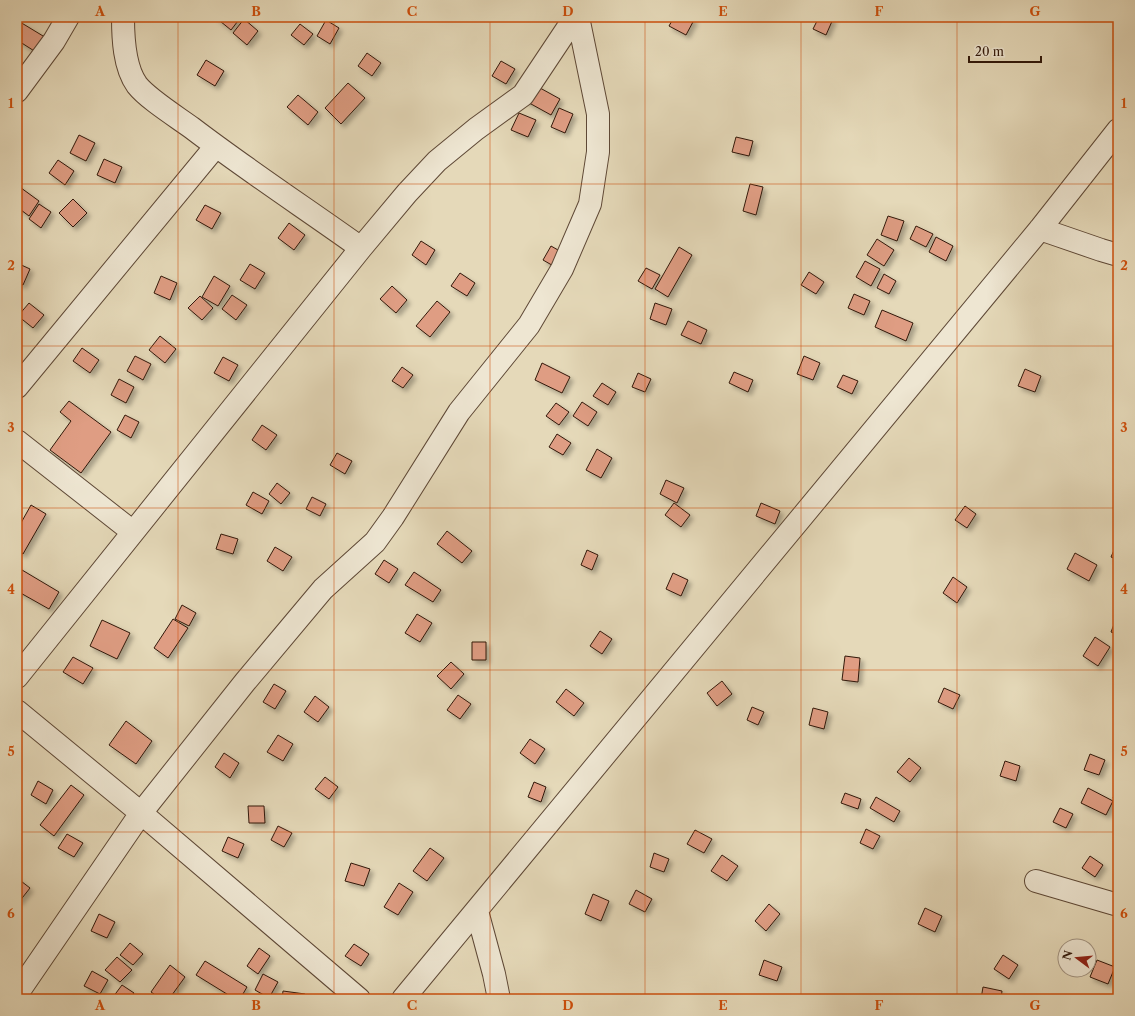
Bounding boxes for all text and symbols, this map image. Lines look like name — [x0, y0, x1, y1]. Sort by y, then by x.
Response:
text: A — [94, 3, 106, 19]
text: B — [251, 3, 261, 19]
text: C — [407, 3, 417, 19]
text: D — [562, 3, 574, 19]
text: E — [718, 3, 728, 19]
text: F — [875, 3, 884, 19]
text: G — [1029, 3, 1041, 19]
scale bar — [969, 38, 1041, 64]
text: 20 m — [975, 44, 1004, 59]
text: 1 — [8, 95, 14, 111]
text: 1 — [1121, 95, 1127, 111]
text: 2 — [7, 257, 15, 273]
text: 2 — [1120, 257, 1128, 273]
text: 3 — [7, 419, 15, 435]
text: 3 — [1120, 419, 1128, 435]
text: 4 — [7, 581, 15, 597]
text: 4 — [1120, 581, 1128, 597]
text: 5 — [7, 743, 15, 759]
text: 5 — [1120, 743, 1128, 759]
text: 6 — [7, 905, 15, 921]
text: 6 — [1120, 905, 1128, 921]
north arrow — [1057, 938, 1097, 978]
text: N — [1059, 948, 1076, 962]
text: A — [94, 997, 106, 1013]
text: B — [251, 997, 261, 1013]
text: C — [407, 997, 417, 1013]
text: D — [562, 997, 574, 1013]
text: E — [718, 997, 728, 1013]
text: F — [875, 997, 884, 1013]
text: G — [1029, 997, 1041, 1013]

